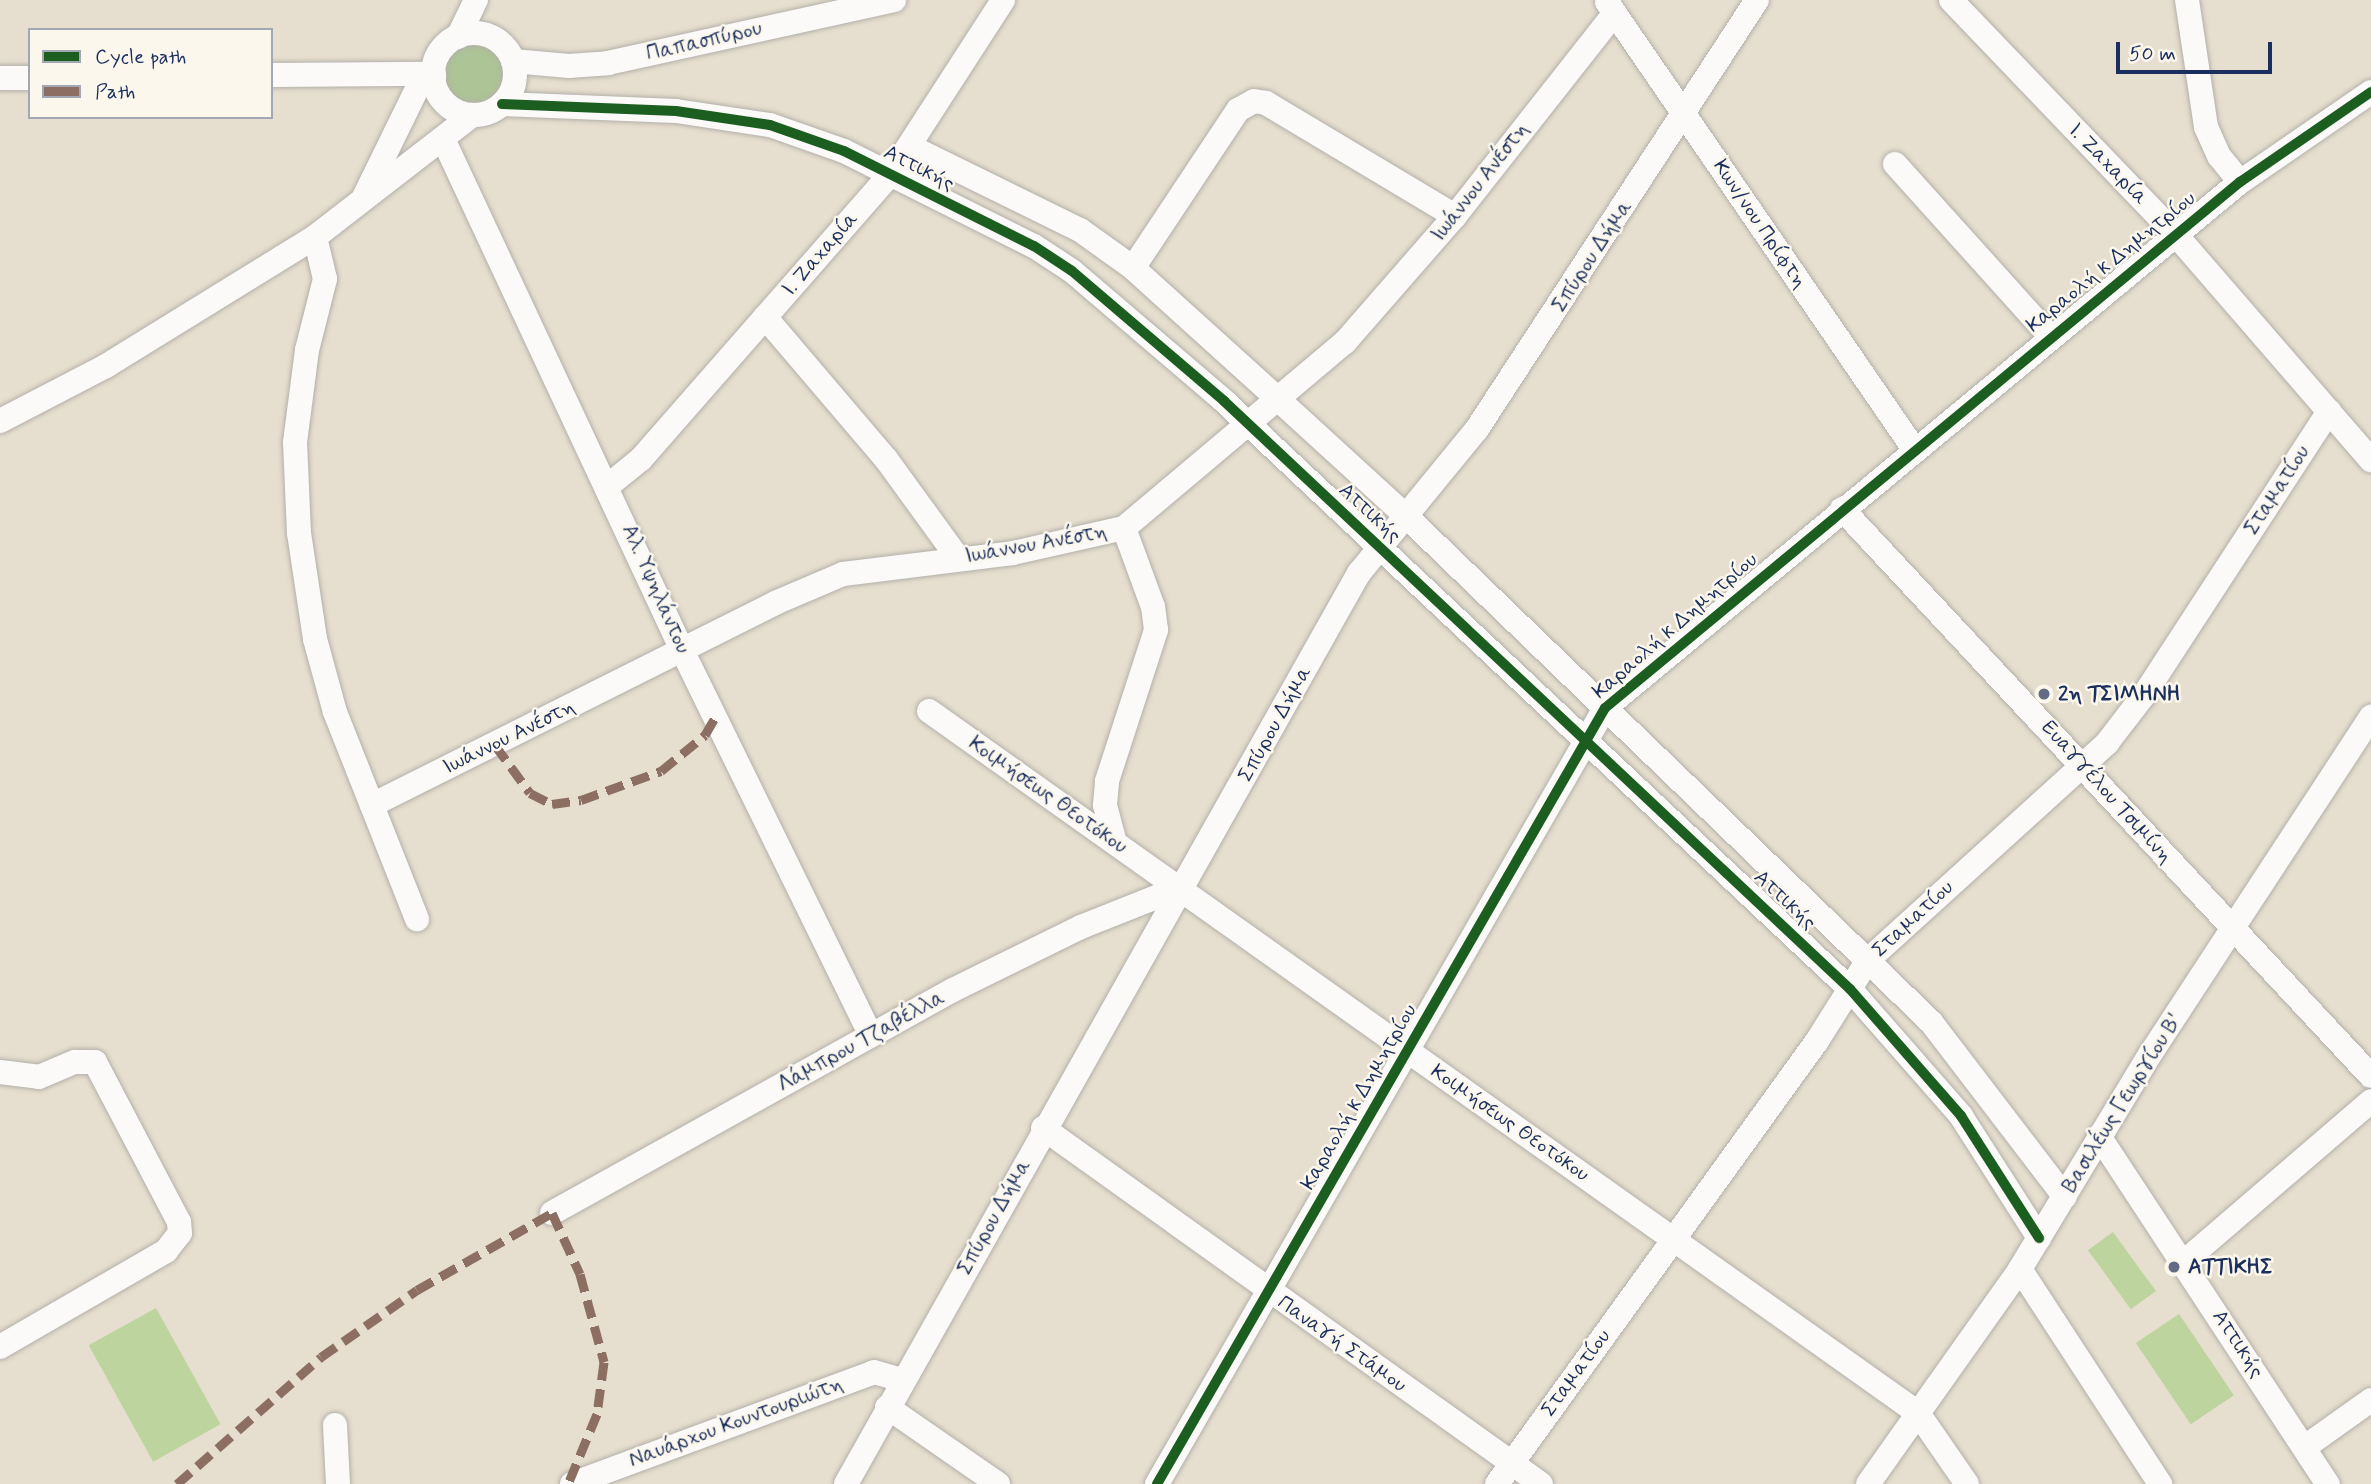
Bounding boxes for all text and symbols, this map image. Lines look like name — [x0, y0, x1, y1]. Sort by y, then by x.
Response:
street label: Παπασπύρου — [644, 15, 764, 67]
legend — [28, 28, 273, 119]
scale bar — [2119, 28, 2275, 72]
text: 50 m — [2129, 40, 2176, 68]
text: Cycle path — [95, 43, 186, 71]
text: Path — [95, 78, 135, 106]
street label: Ιωάννου Ανέστη — [1426, 117, 1534, 247]
street label: Ι. Ζαχαρία — [2063, 118, 2153, 210]
street label: Αττικής — [879, 139, 959, 197]
street label: Κων/νου Πρίφτη — [1708, 155, 1812, 293]
street label: Καραολή κ Δημητρίου — [2021, 186, 2201, 338]
street label: Σπύρου Δήμα — [1547, 195, 1637, 317]
street label: Ι. Ζαχαρία — [776, 207, 864, 301]
street label: Σταματίου — [2239, 440, 2315, 540]
street label: Αττικής — [1334, 478, 1406, 548]
street label: Ιωάννου Ανέστη — [963, 519, 1109, 569]
street label: Αλ. Υψηλάντου — [616, 521, 696, 657]
street label: Καραολή κ Δημητρίου — [1587, 547, 1763, 705]
street label: Σπύρου Δήμα — [1233, 662, 1317, 786]
place label: 2η ΤΣΙΜΗΝΗ — [2058, 681, 2181, 707]
marker: 2η ΤΣΙΜΗΝΗ — [2036, 686, 2052, 702]
street label: Ιωάννου Ανέστη — [439, 694, 579, 780]
street label: Ευαγγέλου Τσιμίνη — [2036, 715, 2178, 869]
street label: Κοιμήσεως Θεοτόκου — [964, 731, 1132, 859]
street label: Αττικής — [1749, 865, 1821, 935]
street label: Σταματίου — [1867, 875, 1959, 963]
street label: Λάμπρου Τζαβέλλα — [773, 985, 949, 1097]
street label: Καραολή κ Δημητρίου — [1295, 1000, 1423, 1194]
street label: Βασιλέως Γεωργίου Β' — [2057, 1009, 2187, 1197]
street label: Κοιμήσεως Θεοτόκου — [1426, 1059, 1594, 1187]
street label: Σπύρου Δήμα — [952, 1155, 1036, 1279]
place label: ΑΤΤΙΚΗΣ — [2188, 1254, 2273, 1280]
marker: ΑΤΤΙΚΗΣ — [2166, 1259, 2182, 1275]
street label: Παναγή Στάμου — [1273, 1290, 1411, 1398]
street label: Αττικής — [2207, 1305, 2269, 1383]
street label: Σταματίου — [1536, 1324, 1616, 1422]
street label: Ναυάρχου Κουντουριώτη — [625, 1371, 847, 1473]

